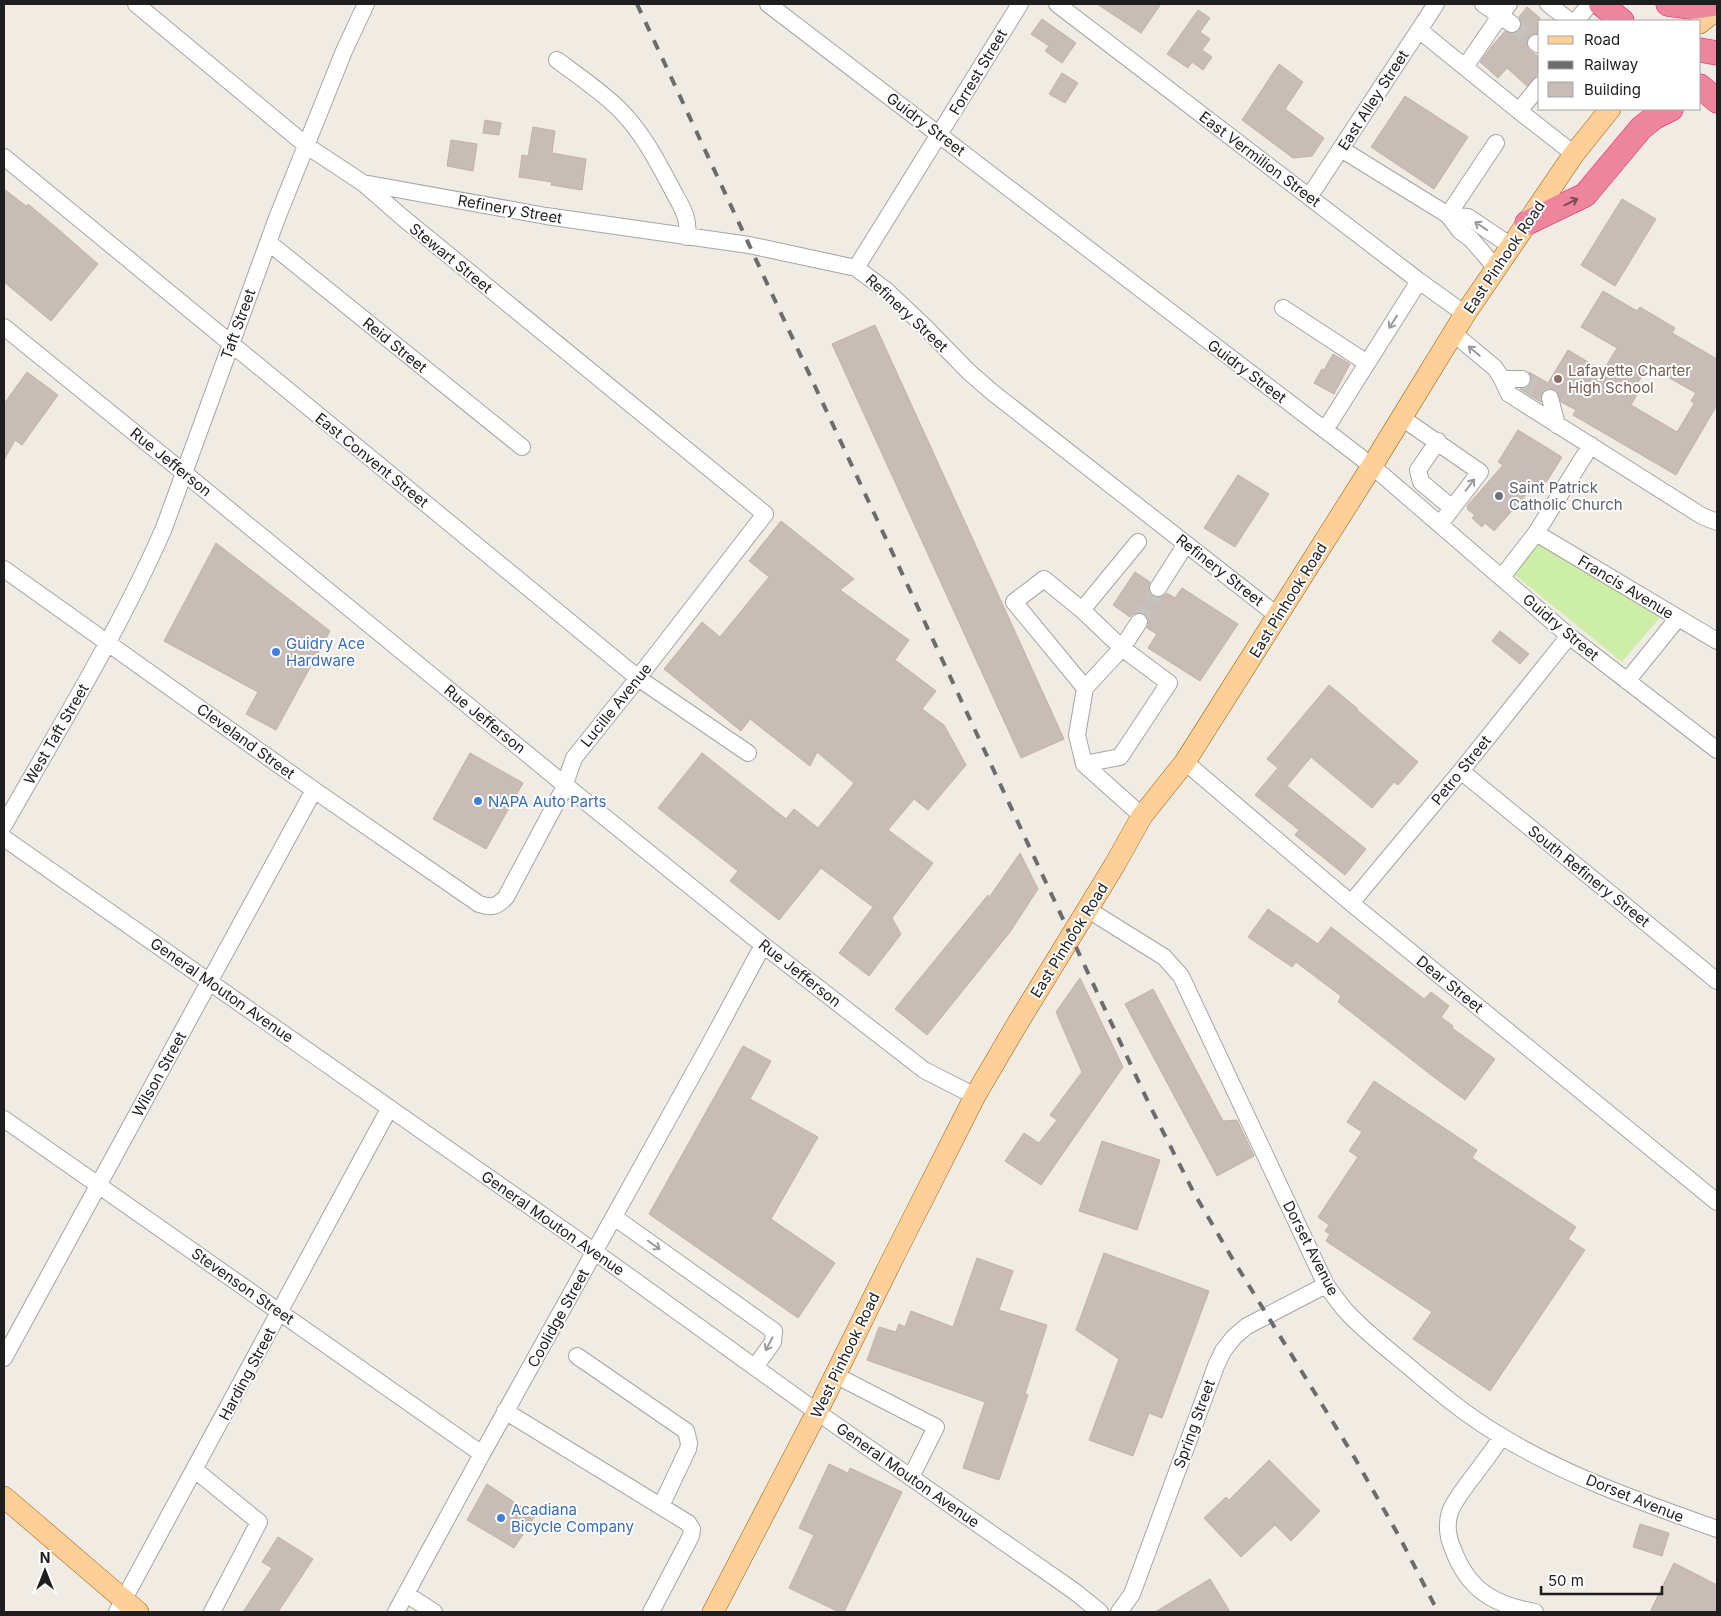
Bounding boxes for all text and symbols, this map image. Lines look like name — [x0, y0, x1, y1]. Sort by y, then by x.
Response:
legend — [1538, 20, 1701, 110]
street label: Forrest Street — [945, 26, 1011, 118]
text: Road — [1584, 30, 1620, 49]
street label: East Alley Street — [1334, 46, 1412, 154]
text: Railway — [1584, 55, 1639, 74]
text: Building — [1584, 80, 1641, 99]
street label: Guidry Street — [883, 88, 969, 160]
street label: East Vermilion Street — [1196, 107, 1325, 211]
street label: Refinery Street — [456, 190, 564, 228]
street label: East Pinhook Road — [1459, 197, 1549, 317]
one-way arrow — [1563, 197, 1578, 206]
street label: Stewart Street — [406, 219, 496, 297]
one-way arrow — [1475, 221, 1489, 231]
street label: Refinery Street — [862, 270, 952, 356]
street label: Taft Street — [217, 286, 260, 362]
street label: Reid Street — [359, 313, 431, 377]
one-way arrow — [1387, 315, 1397, 329]
street label: Guidry Street — [1204, 335, 1290, 407]
one-way arrow — [1467, 345, 1480, 356]
place label: Lafayette Charter High School — [1568, 361, 1691, 397]
marker: Lafayette Charter High School — [1552, 373, 1564, 385]
street label: East Convent Street — [312, 408, 433, 512]
street label: Rue Jefferson — [127, 423, 215, 501]
place label: Saint Patrick Catholic Church — [1509, 478, 1623, 514]
one-way arrow — [1464, 479, 1475, 492]
marker: Saint Patrick Catholic Church — [1493, 490, 1505, 502]
street label: Refinery Street — [1172, 530, 1268, 610]
street label: East Pinhook Road — [1245, 539, 1331, 661]
street label: Francis Avenue — [1575, 551, 1677, 623]
street label: Guidry Street — [1519, 590, 1603, 664]
place label: Guidry Ace Hardware — [286, 634, 365, 670]
marker: Guidry Ace Hardware — [270, 646, 282, 658]
street label: Lucille Avenue — [576, 659, 656, 751]
street label: West Taft Street — [19, 680, 93, 788]
street label: Rue Jefferson — [441, 680, 529, 758]
street label: Cleveland Street — [193, 699, 299, 783]
street label: Petro Street — [1427, 731, 1495, 809]
place label: NAPA Auto Parts — [488, 792, 607, 811]
marker: NAPA Auto Parts — [472, 795, 484, 807]
street label: South Refinery Street — [1524, 821, 1654, 931]
street label: East Pinhook Road — [1026, 879, 1112, 1001]
street label: General Mouton Avenue — [147, 933, 297, 1047]
street label: Rue Jefferson — [755, 935, 845, 1011]
street label: Dear Street — [1413, 951, 1487, 1017]
street label: Wilson Street — [128, 1028, 190, 1120]
street label: General Mouton Avenue — [478, 1166, 628, 1280]
street label: Dorset Avenue — [1279, 1197, 1343, 1299]
one-way arrow — [647, 1240, 661, 1250]
street label: Stevenson Street — [188, 1244, 298, 1329]
street label: Coolidge Street — [523, 1265, 593, 1371]
street label: West Pinhook Road — [806, 1289, 884, 1421]
street label: Harding Street — [215, 1324, 279, 1424]
one-way arrow — [764, 1337, 774, 1352]
street label: Spring Street — [1169, 1377, 1219, 1471]
street label: General Mouton Avenue — [833, 1418, 983, 1532]
street label: Dorset Avenue — [1583, 1470, 1687, 1526]
place label: Acadiana Bicycle Company — [511, 1500, 635, 1536]
marker: Acadiana Bicycle Company — [495, 1512, 507, 1524]
north arrow — [20, 1546, 70, 1596]
text: N — [40, 1549, 50, 1566]
scale bar — [1541, 1564, 1662, 1596]
text: 50 m — [1548, 1571, 1584, 1590]

